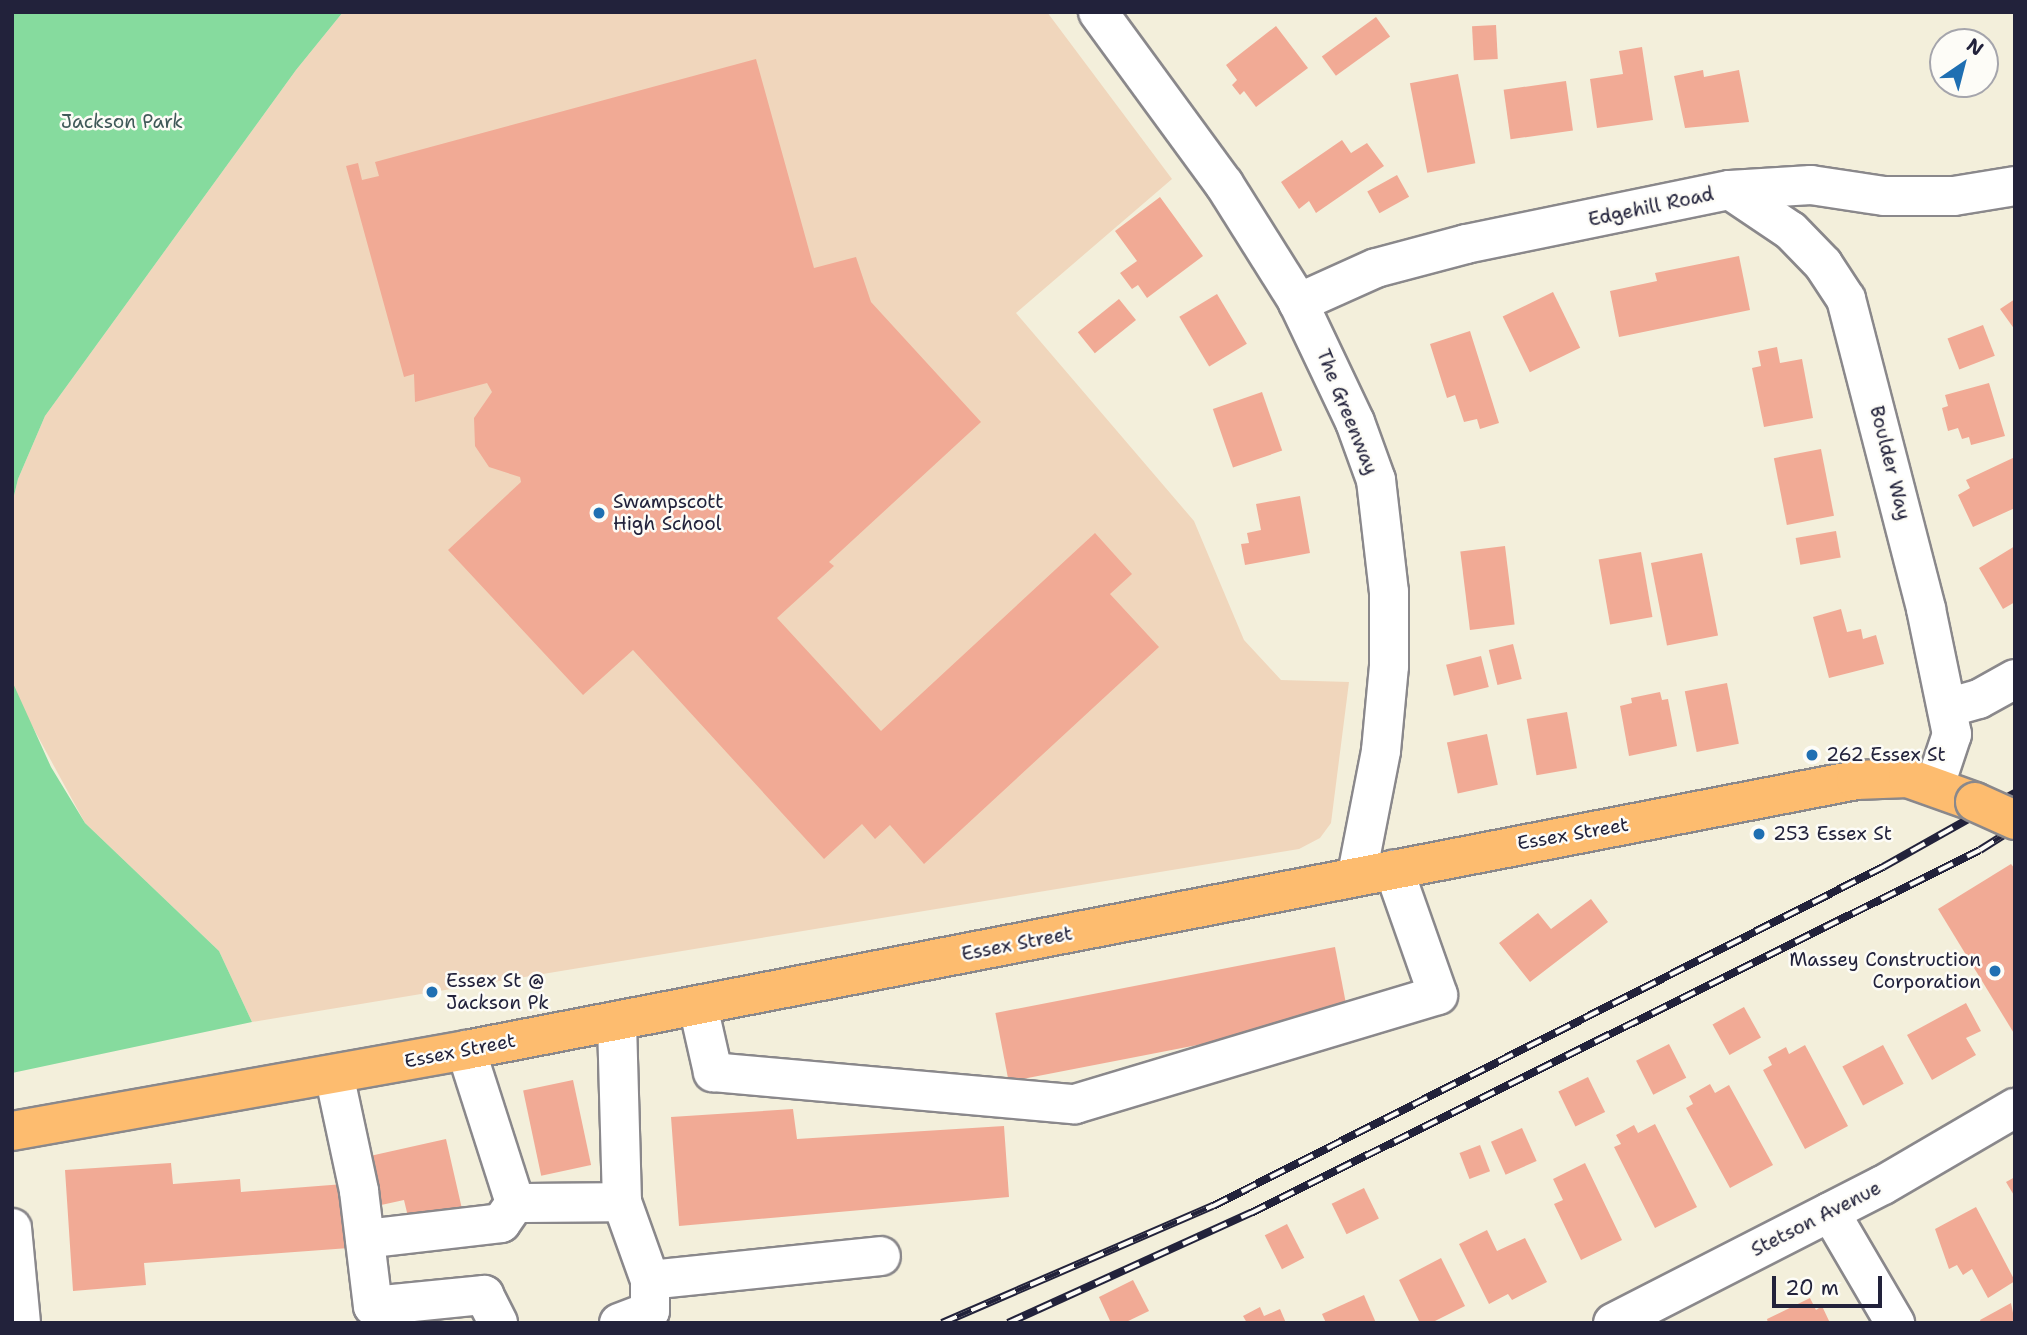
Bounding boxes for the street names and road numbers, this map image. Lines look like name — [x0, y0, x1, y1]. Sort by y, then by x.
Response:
street label: Edgehill Road — [1586, 183, 1716, 231]
street label: The Greenway — [1311, 346, 1383, 478]
street label: Boulder Way — [1865, 404, 1915, 522]
street label: Essex Street — [1516, 813, 1630, 855]
street label: Essex Street — [960, 922, 1074, 966]
street label: Essex Street — [403, 1029, 517, 1073]
street label: Stetson Avenue — [1747, 1176, 1885, 1262]

